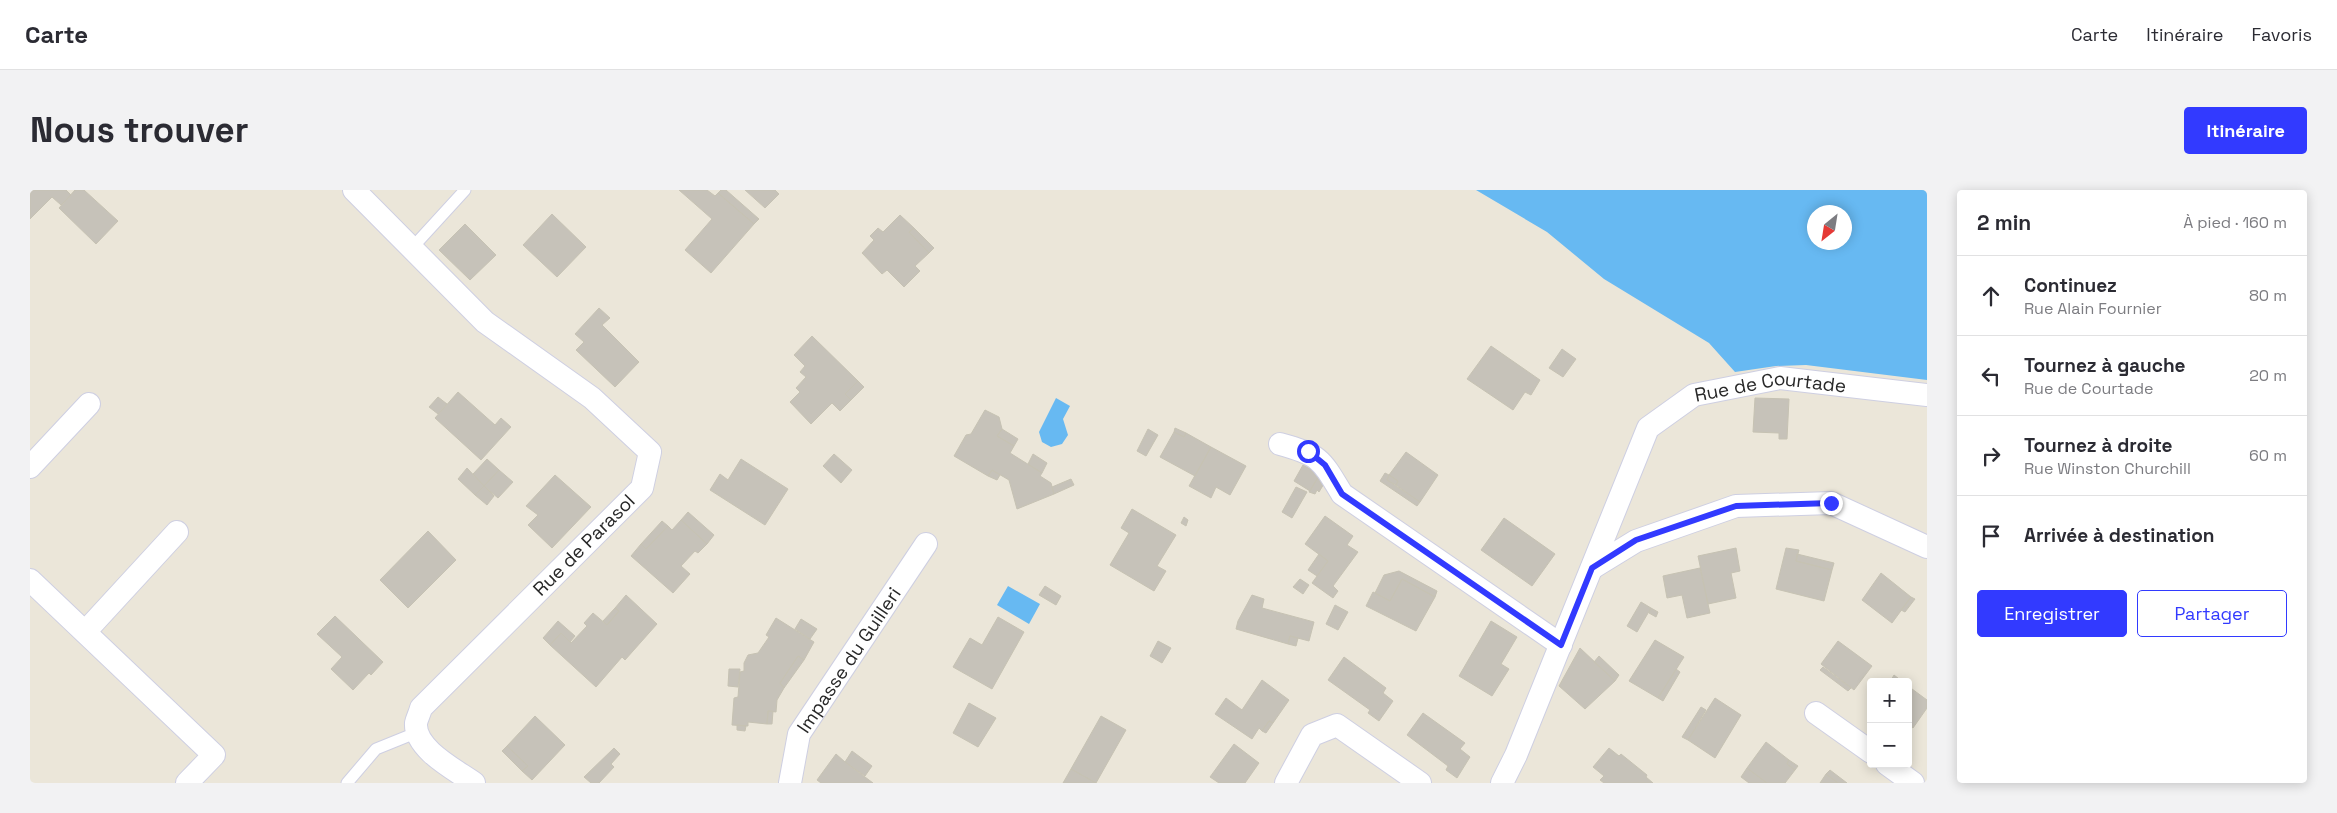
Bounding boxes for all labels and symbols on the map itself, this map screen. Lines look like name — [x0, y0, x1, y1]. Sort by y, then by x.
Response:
north arrow — [1807, 205, 1852, 250]
street label: Rue de Courtade — [1692, 365, 1848, 407]
route start — [1297, 440, 1320, 463]
street label: Rue de Parasol — [528, 489, 640, 601]
route end — [1820, 492, 1843, 515]
street label: Impasse du Guilleri — [791, 582, 906, 738]

